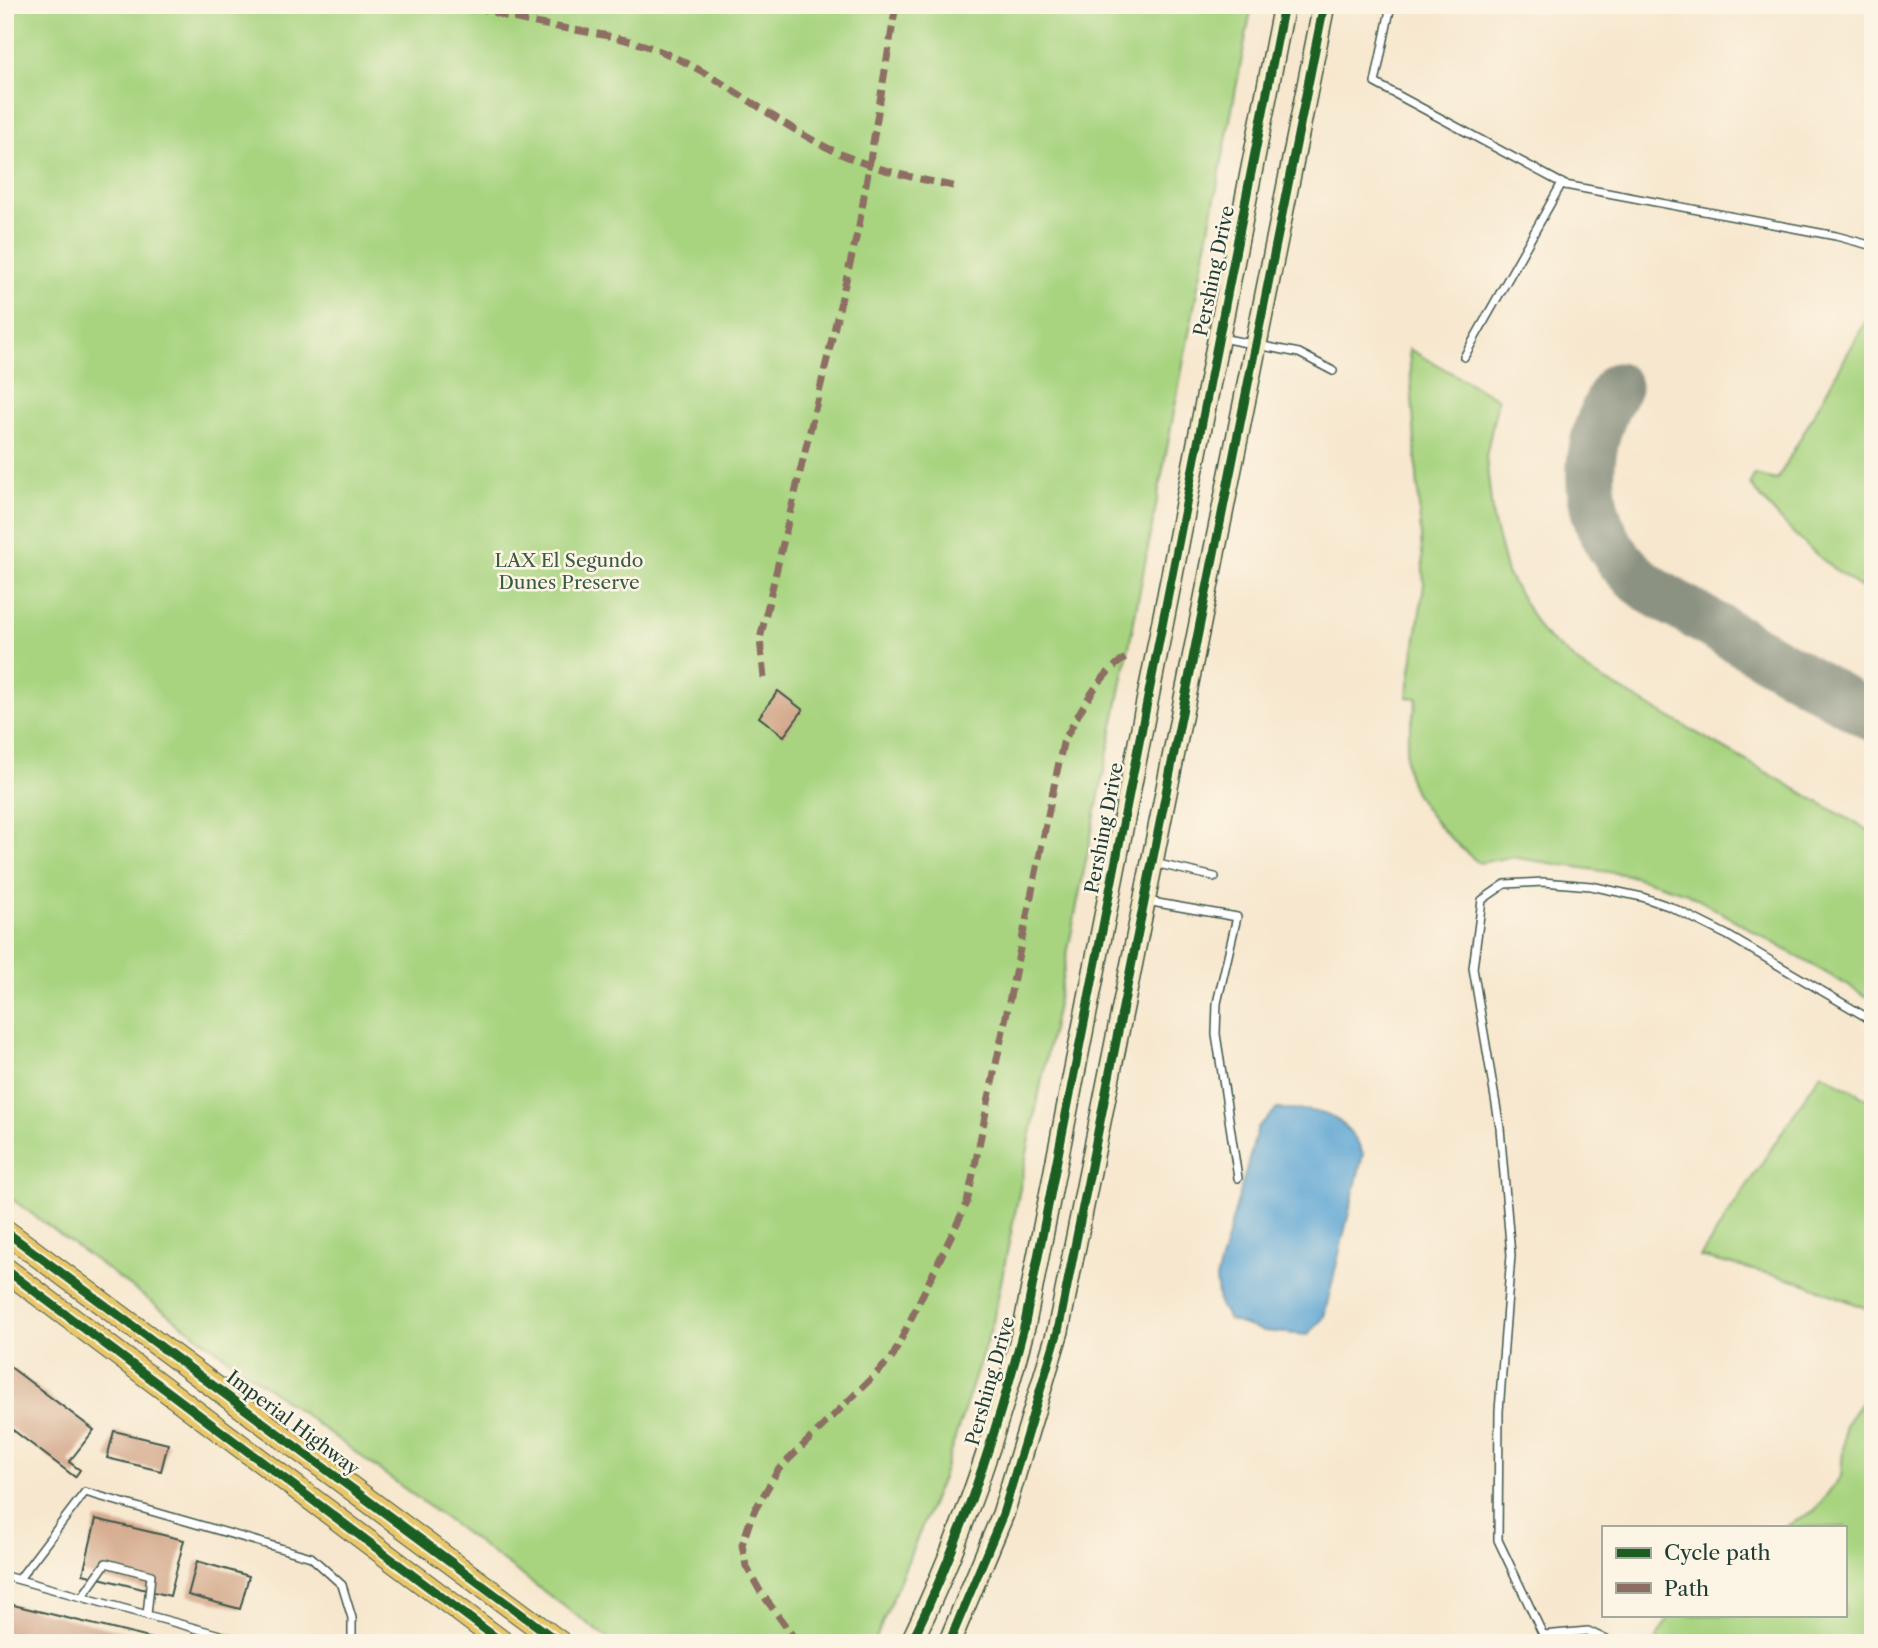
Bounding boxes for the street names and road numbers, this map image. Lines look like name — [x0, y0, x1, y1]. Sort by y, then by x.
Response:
street label: Pershing Drive — [1189, 204, 1239, 338]
street label: Pershing Drive — [1080, 761, 1128, 895]
street label: Pershing Drive — [961, 1314, 1019, 1448]
street label: Imperial Highway — [222, 1366, 364, 1481]

